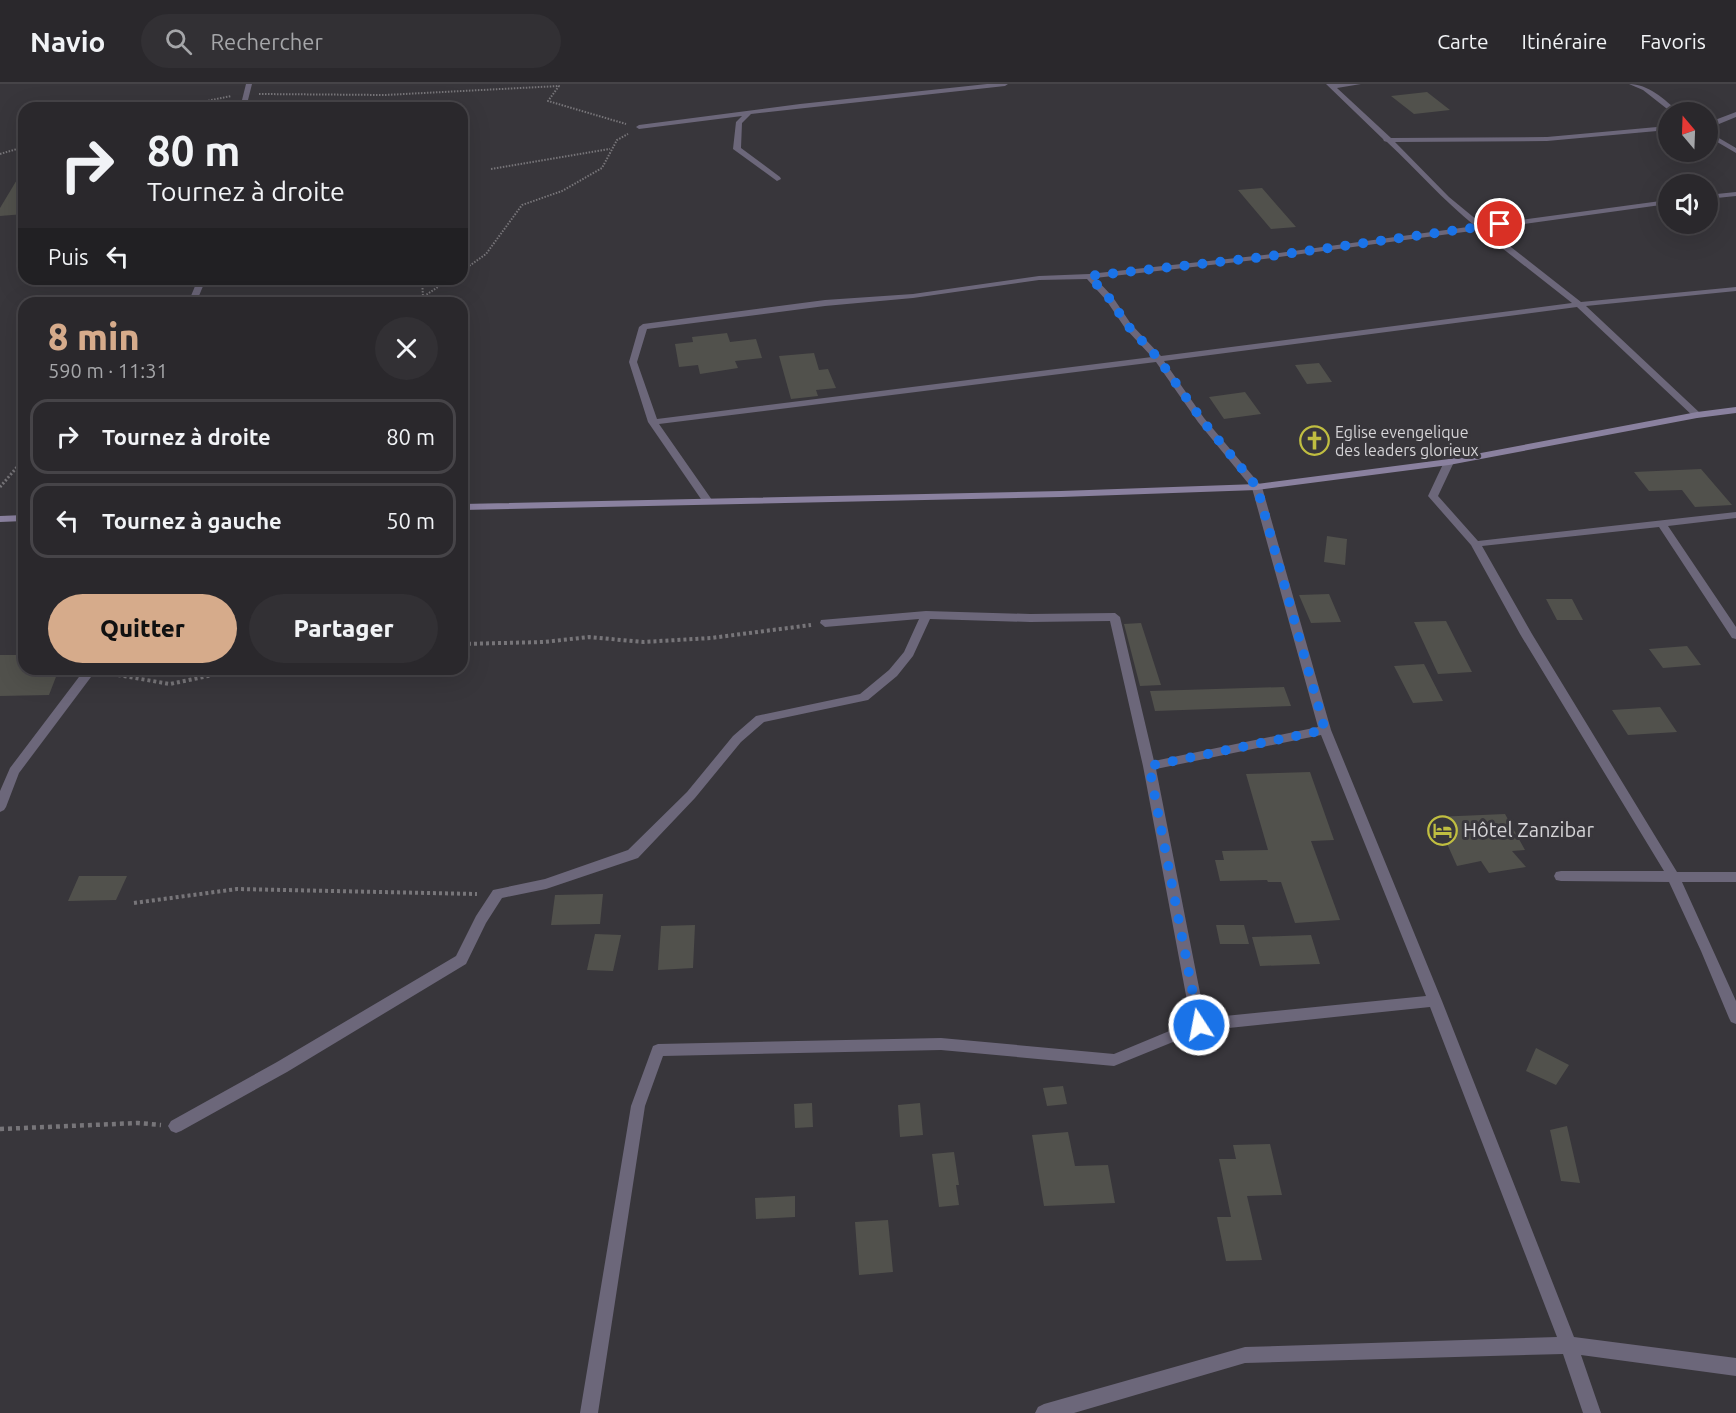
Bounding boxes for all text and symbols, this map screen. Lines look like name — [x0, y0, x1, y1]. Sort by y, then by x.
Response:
search box — [141, 14, 561, 68]
icon: search — [162, 25, 195, 58]
text: Navio — [30, 26, 105, 57]
text: Rechercher — [210, 29, 323, 54]
text: Carte — [1437, 29, 1489, 53]
text: Itinéraire — [1522, 29, 1607, 53]
text: Favoris — [1640, 29, 1706, 53]
north arrow — [1658, 102, 1718, 162]
map controls — [1658, 102, 1718, 234]
icon: right — [48, 126, 126, 204]
text: 80 m — [147, 127, 241, 174]
button: sound — [1658, 174, 1718, 234]
text: Tournez à droite — [147, 176, 345, 206]
pin — [1474, 198, 1525, 249]
icon: arrive — [1483, 207, 1516, 240]
icon: left — [101, 240, 134, 273]
text: Puis — [48, 244, 89, 269]
text: 8 min — [48, 316, 140, 357]
button: close — [375, 317, 438, 380]
text: 590 m · 11:31 — [48, 359, 168, 382]
icon: right — [51, 420, 84, 453]
place label: Eglise evengelique des leaders glorieux — [1335, 423, 1479, 459]
text: Tournez à droite — [102, 424, 271, 449]
text: 80 m — [386, 424, 435, 449]
church icon: Eglise evengelique des leaders glorieux — [1298, 425, 1330, 457]
icon: left — [51, 504, 84, 537]
text: Tournez à gauche — [102, 508, 282, 533]
text: 50 m — [386, 508, 435, 533]
button: Quitter — [48, 594, 237, 663]
button: Partager — [249, 594, 438, 663]
hotel icon: Hôtel Zanzibar — [1426, 814, 1458, 846]
place label: Hôtel Zanzibar — [1463, 818, 1594, 841]
position arrow — [1167, 993, 1231, 1057]

